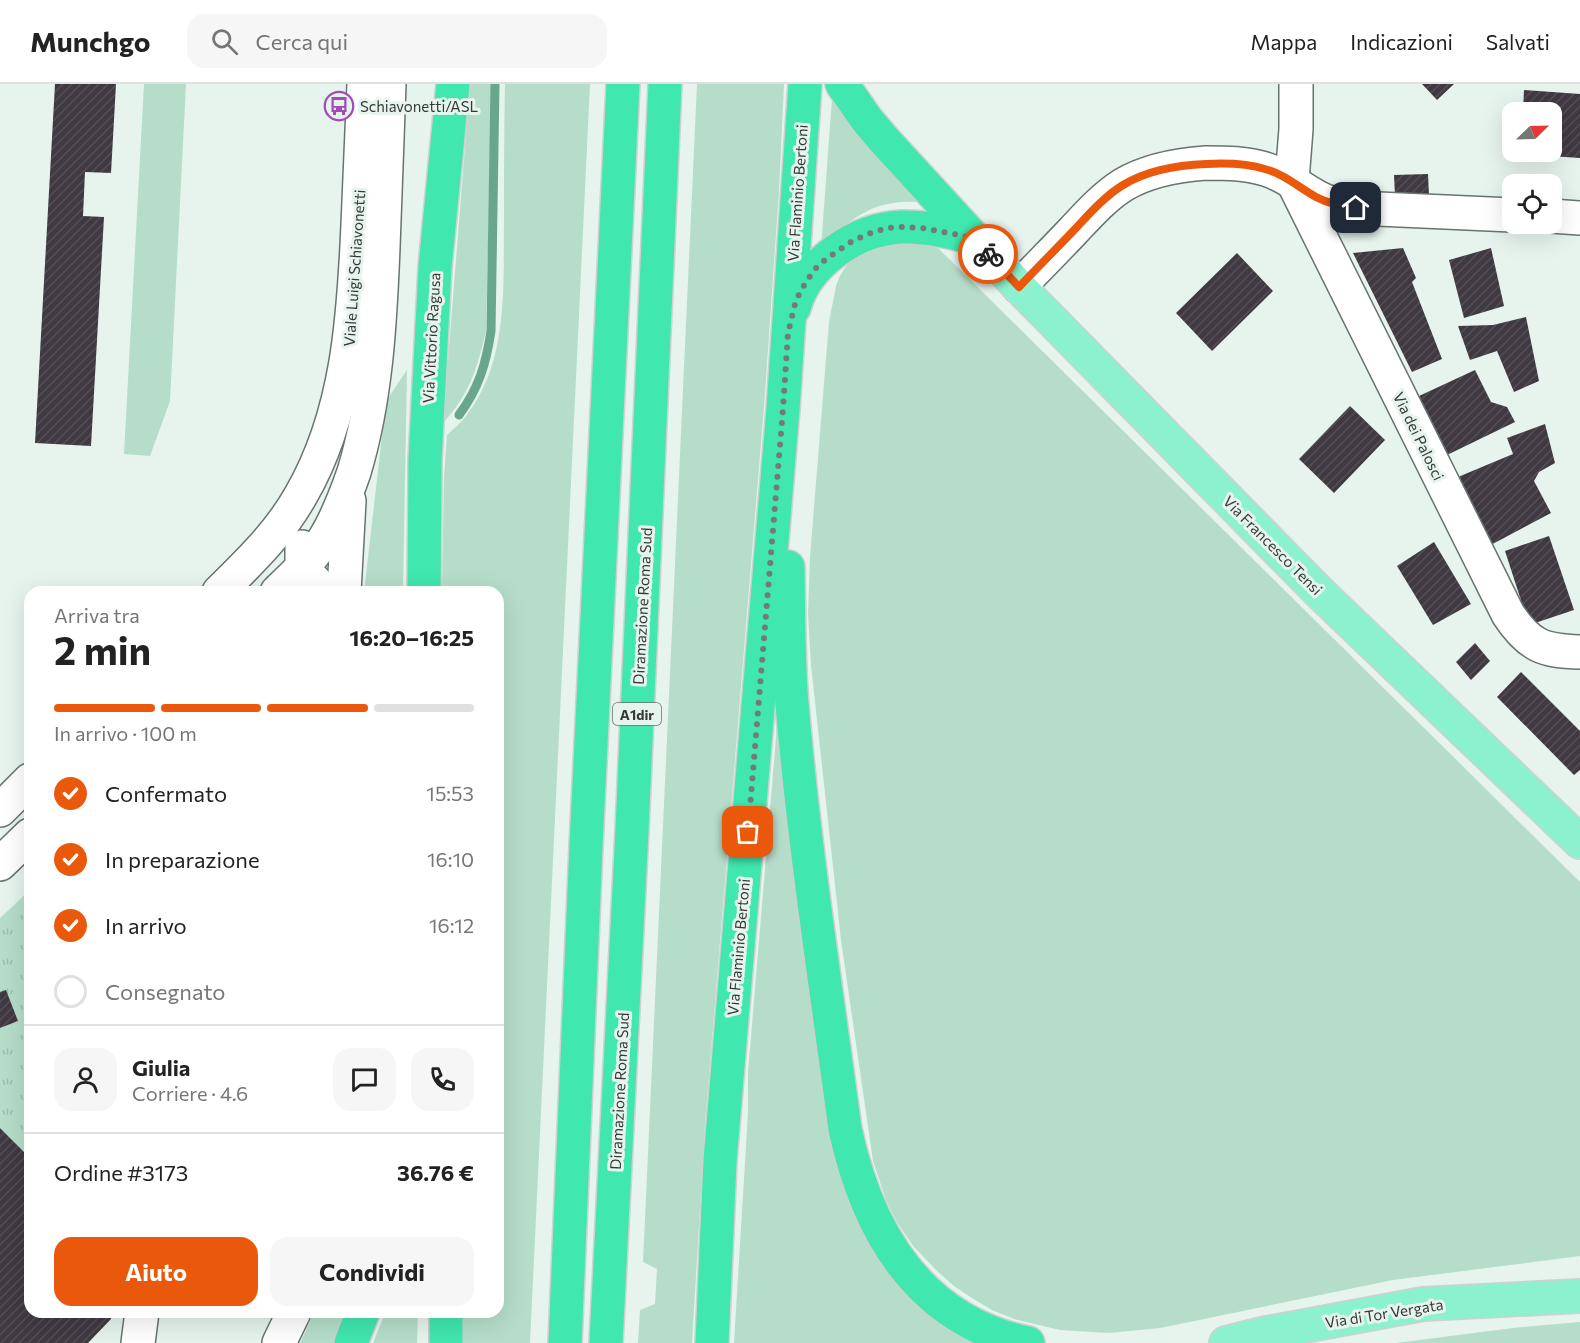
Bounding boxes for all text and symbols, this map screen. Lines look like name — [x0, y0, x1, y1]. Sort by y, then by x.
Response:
search box — [187, 14, 607, 68]
text: Munchgo — [30, 24, 151, 58]
icon: search — [208, 25, 241, 58]
text: Cerca qui — [256, 28, 348, 55]
text: Mappa — [1250, 29, 1317, 54]
text: Indicazioni — [1350, 29, 1453, 54]
text: Salvati — [1486, 29, 1550, 54]
bus stop icon: Schiavonetti/ASL — [323, 90, 355, 122]
place label: Schiavonetti/ASL — [360, 97, 478, 115]
north arrow — [1502, 102, 1562, 162]
map controls — [1502, 102, 1562, 234]
street label: Via Flaminio Bertoni — [783, 124, 811, 262]
button: locate — [1502, 174, 1562, 234]
pin — [1330, 182, 1381, 233]
street label: Viale Luigi Schiavonetti — [340, 189, 368, 347]
icon: home — [1339, 191, 1372, 224]
courier — [958, 224, 1018, 284]
icon: bike — [972, 238, 1005, 271]
street label: Via Vittorio Ragusa — [419, 272, 443, 404]
street label: Via dei Palosci — [1390, 389, 1448, 483]
street label: Via Francesco Tensi — [1220, 492, 1326, 598]
street label: Diramazione Roma Sud — [629, 527, 655, 685]
text: Arriva tra — [54, 603, 140, 627]
text: 16:20–16:25 — [349, 624, 474, 651]
text: 2 min — [54, 625, 151, 673]
road number: A1dir — [613, 703, 661, 725]
text: In arrivo · 100 m — [54, 721, 197, 745]
icon: check — [54, 777, 87, 810]
text: Confermato — [105, 780, 227, 807]
text: 15:53 — [426, 781, 474, 805]
pin — [722, 806, 773, 857]
icon: bag — [731, 815, 764, 848]
icon: check — [54, 843, 87, 876]
text: In preparazione — [105, 846, 260, 873]
text: 16:10 — [427, 847, 474, 871]
street label: Via Flaminio Bertoni — [723, 878, 753, 1016]
icon: check — [54, 909, 87, 942]
text: In arrivo — [105, 912, 187, 939]
text: 16:12 — [429, 913, 474, 937]
text: Consegnato — [105, 978, 225, 1005]
street label: Diramazione Roma Sud — [606, 1012, 632, 1170]
button: person — [54, 1048, 117, 1111]
button: chat — [333, 1048, 396, 1111]
button: phone — [411, 1048, 474, 1111]
text: Giulia — [132, 1054, 190, 1081]
text: Corriere · 4.6 — [132, 1081, 248, 1105]
text: Ordine #3173 — [54, 1159, 188, 1186]
text: 36.76 € — [397, 1159, 474, 1186]
button: Aiuto — [54, 1237, 258, 1306]
button: Condividi — [270, 1237, 474, 1306]
street label: Via di Tor Vergata — [1324, 1295, 1444, 1331]

